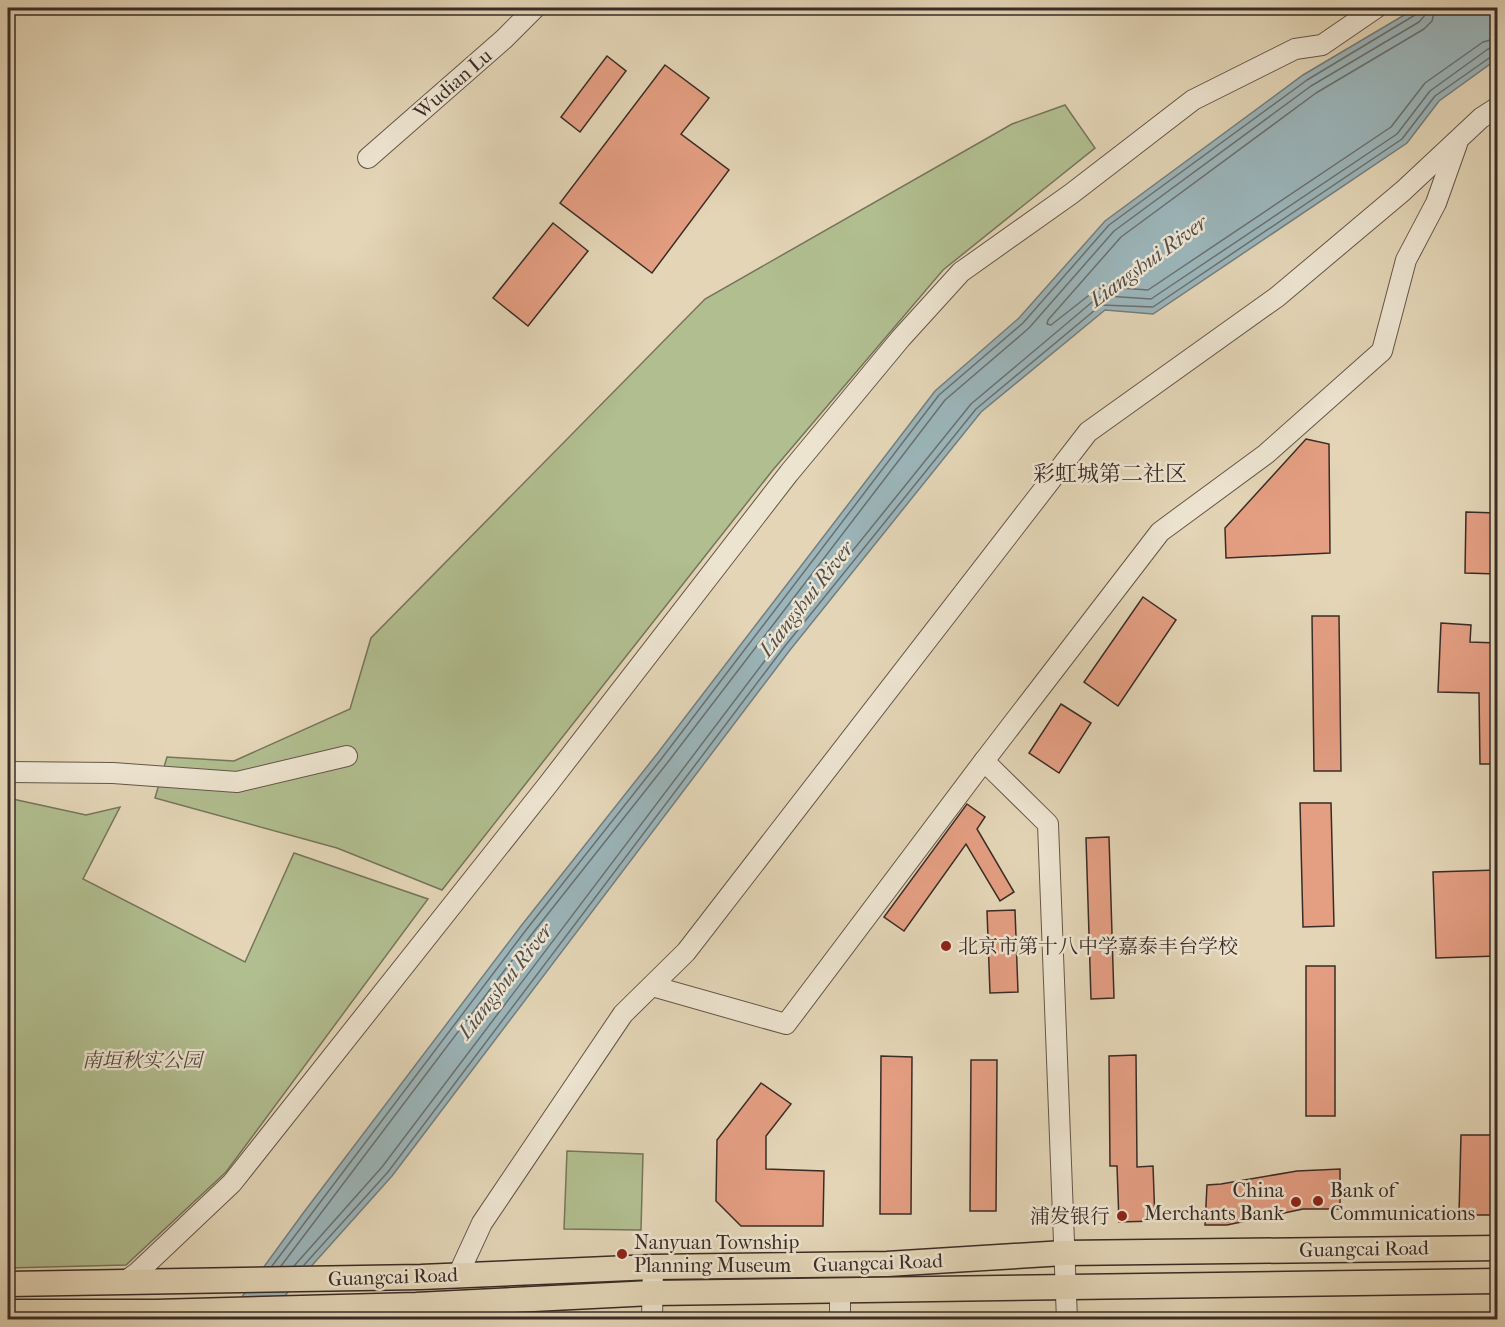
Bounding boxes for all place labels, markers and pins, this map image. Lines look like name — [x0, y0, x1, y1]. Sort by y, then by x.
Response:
place label: 北京市第十八中学嘉泰丰台学校 — [958, 935, 1238, 958]
marker: 北京市第十八中学嘉泰丰台学校 — [939, 939, 953, 953]
place label: China Merchants Bank — [1144, 1179, 1285, 1225]
place label: Bank of Communications — [1330, 1179, 1475, 1225]
marker: Bank of Communications — [1311, 1194, 1325, 1208]
marker: China Merchants Bank — [1289, 1195, 1303, 1209]
place label: 浦发银行 — [1030, 1205, 1110, 1228]
marker: 浦发银行 — [1115, 1209, 1129, 1223]
place label: Nanyuan Township Planning Museum — [634, 1231, 799, 1277]
marker: Nanyuan Township Planning Museum — [615, 1247, 629, 1261]

